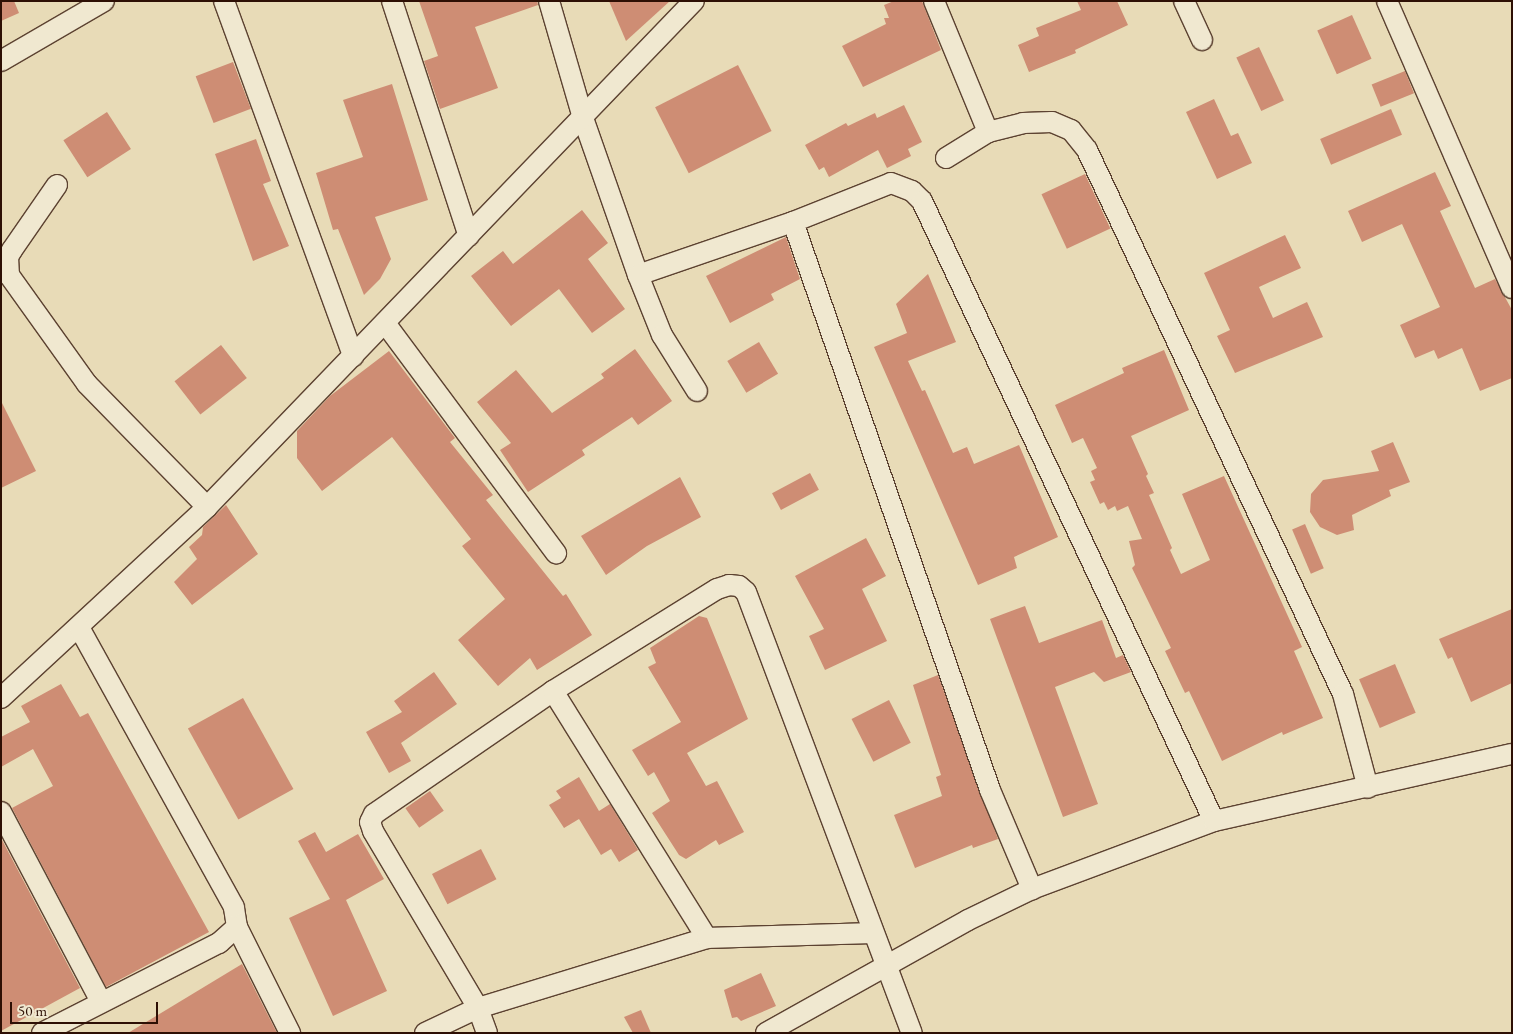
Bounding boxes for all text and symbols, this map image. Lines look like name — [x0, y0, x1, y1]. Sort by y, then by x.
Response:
scale bar — [12, 992, 160, 1024]
text: 50 m — [18, 1001, 47, 1020]

